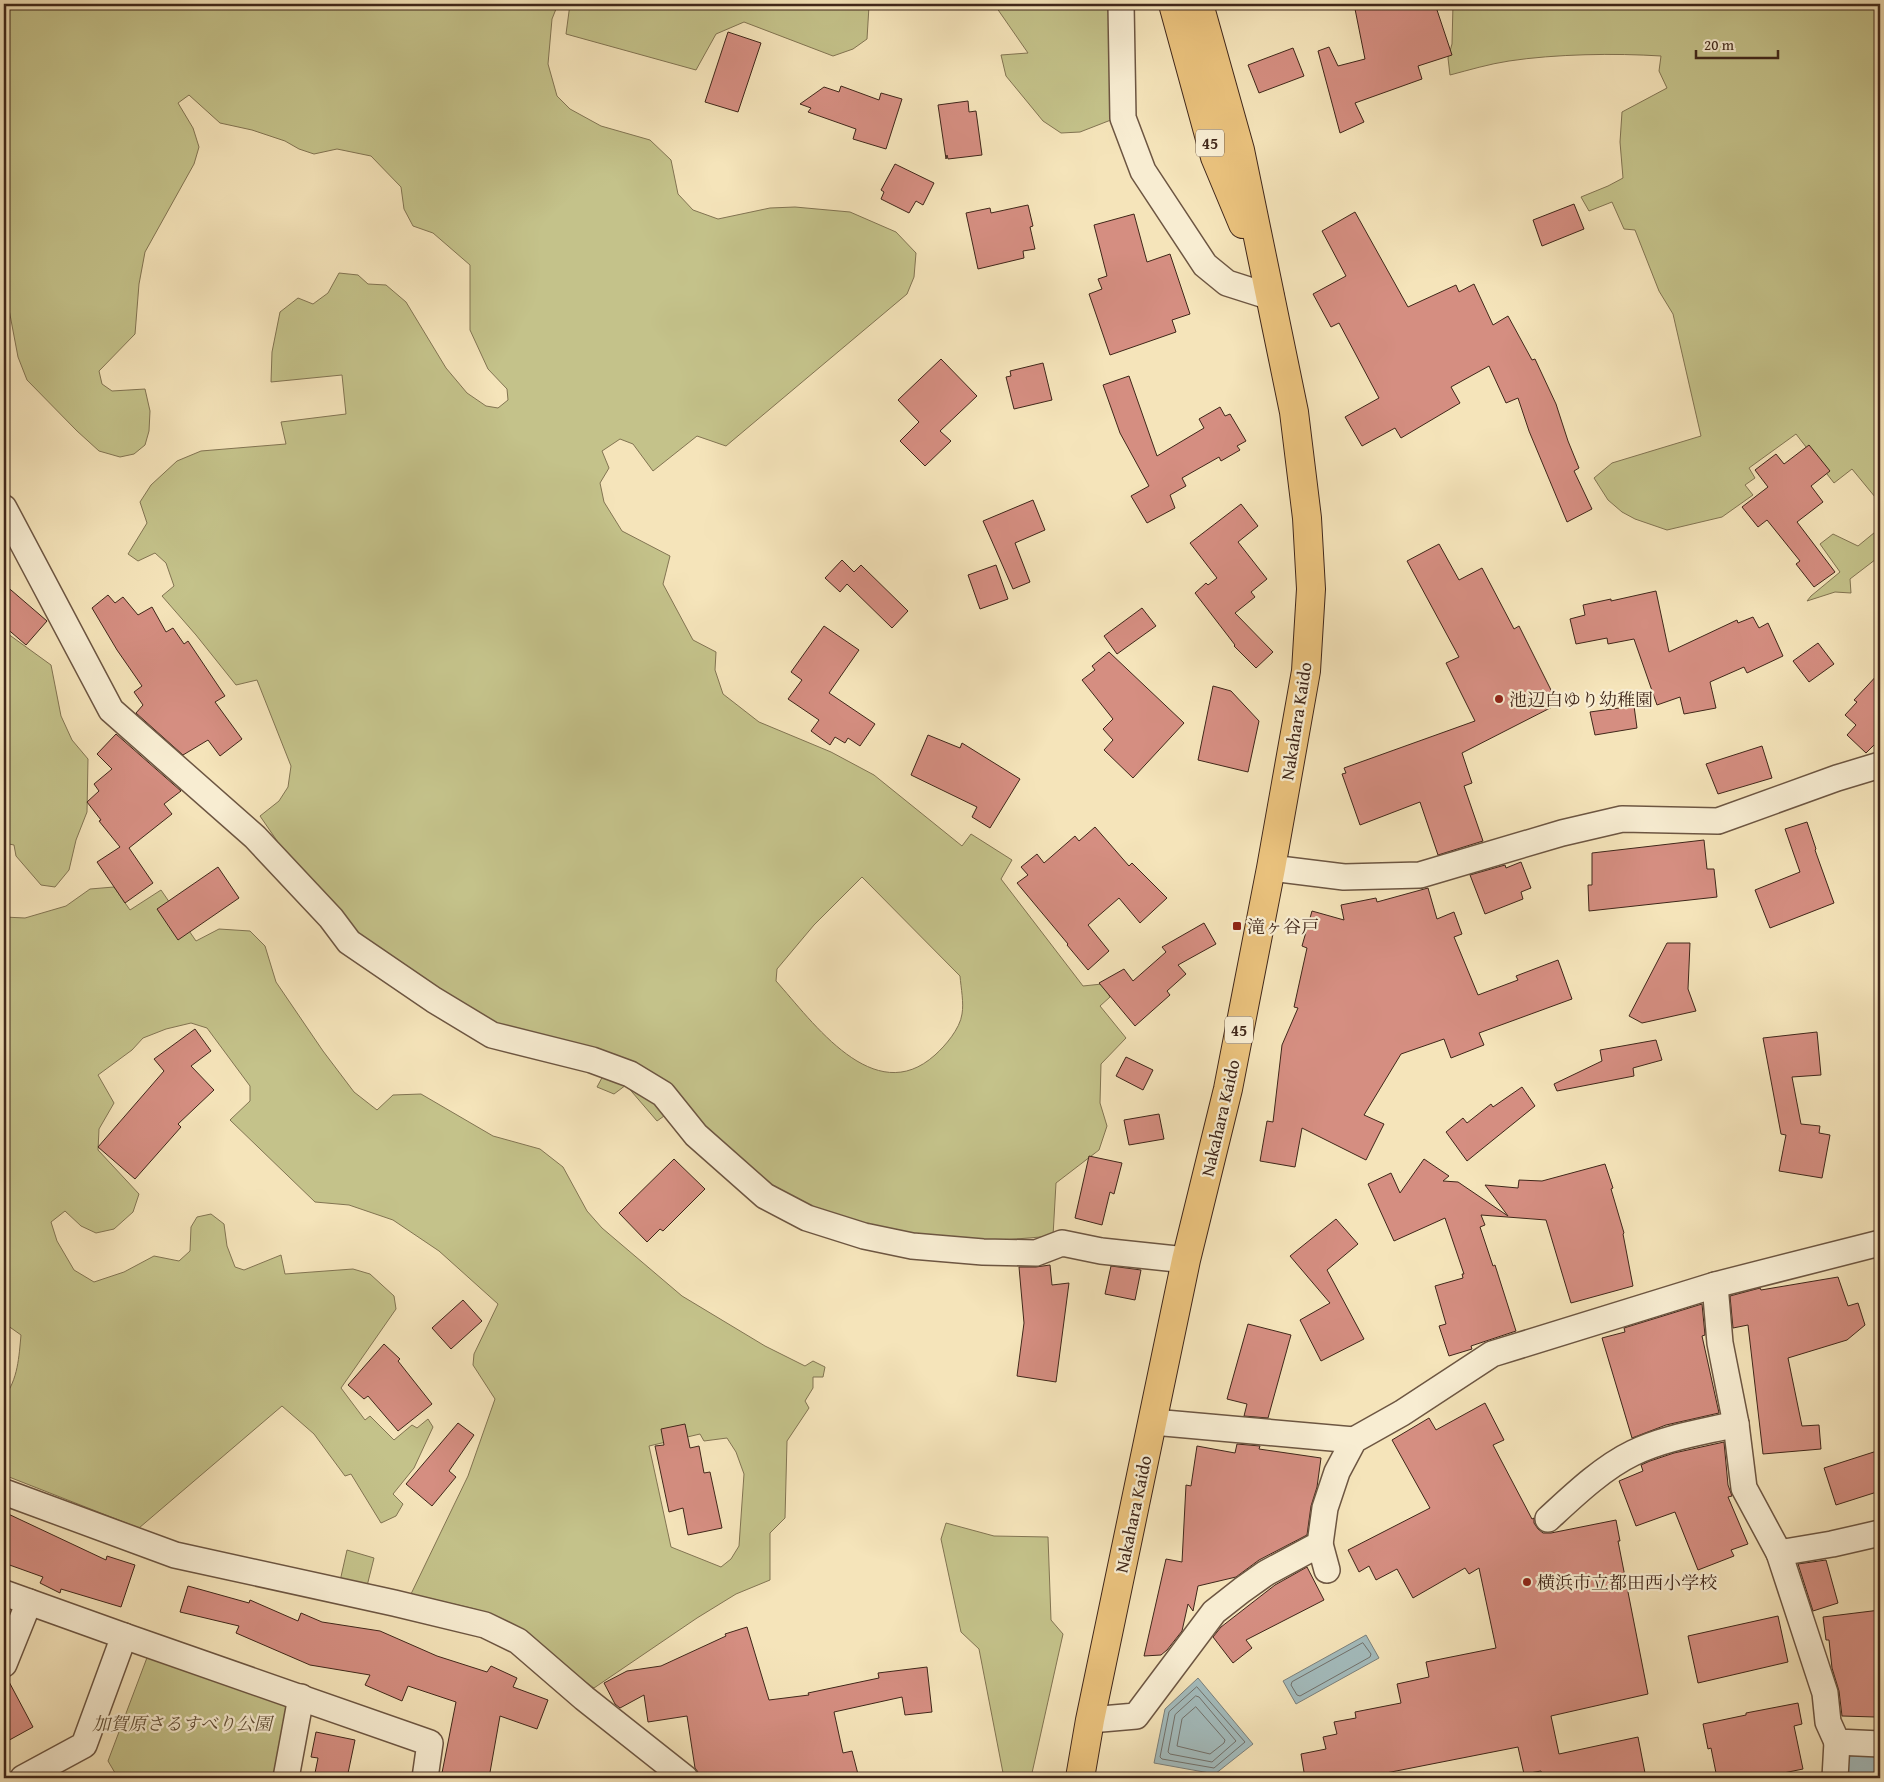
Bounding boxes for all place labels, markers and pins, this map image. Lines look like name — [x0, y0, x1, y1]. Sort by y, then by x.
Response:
place label: 池辺白ゆり幼稚園 — [1509, 686, 1653, 713]
marker: 池辺白ゆり幼稚園 — [1493, 693, 1505, 705]
place label: 滝ヶ谷戸 — [1247, 913, 1319, 940]
marker: 滝ヶ谷戸 — [1231, 920, 1243, 932]
place label: 横浜市立都田西小学校 — [1537, 1569, 1717, 1596]
marker: 横浜市立都田西小学校 — [1521, 1576, 1533, 1588]

